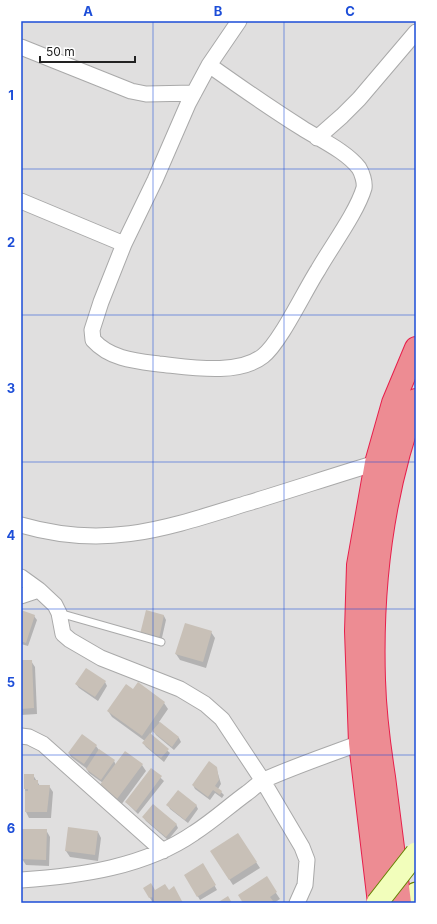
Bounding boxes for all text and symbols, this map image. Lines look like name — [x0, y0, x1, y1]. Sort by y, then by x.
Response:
text: A — [83, 3, 93, 19]
text: B — [214, 3, 223, 19]
text: C — [345, 3, 355, 19]
scale bar — [40, 38, 135, 64]
text: 50 m — [46, 44, 75, 59]
text: 1 — [8, 87, 14, 103]
text: 2 — [7, 234, 15, 250]
text: 3 — [7, 380, 15, 396]
text: 4 — [7, 527, 16, 543]
text: 5 — [7, 674, 15, 690]
text: 6 — [7, 820, 15, 836]

